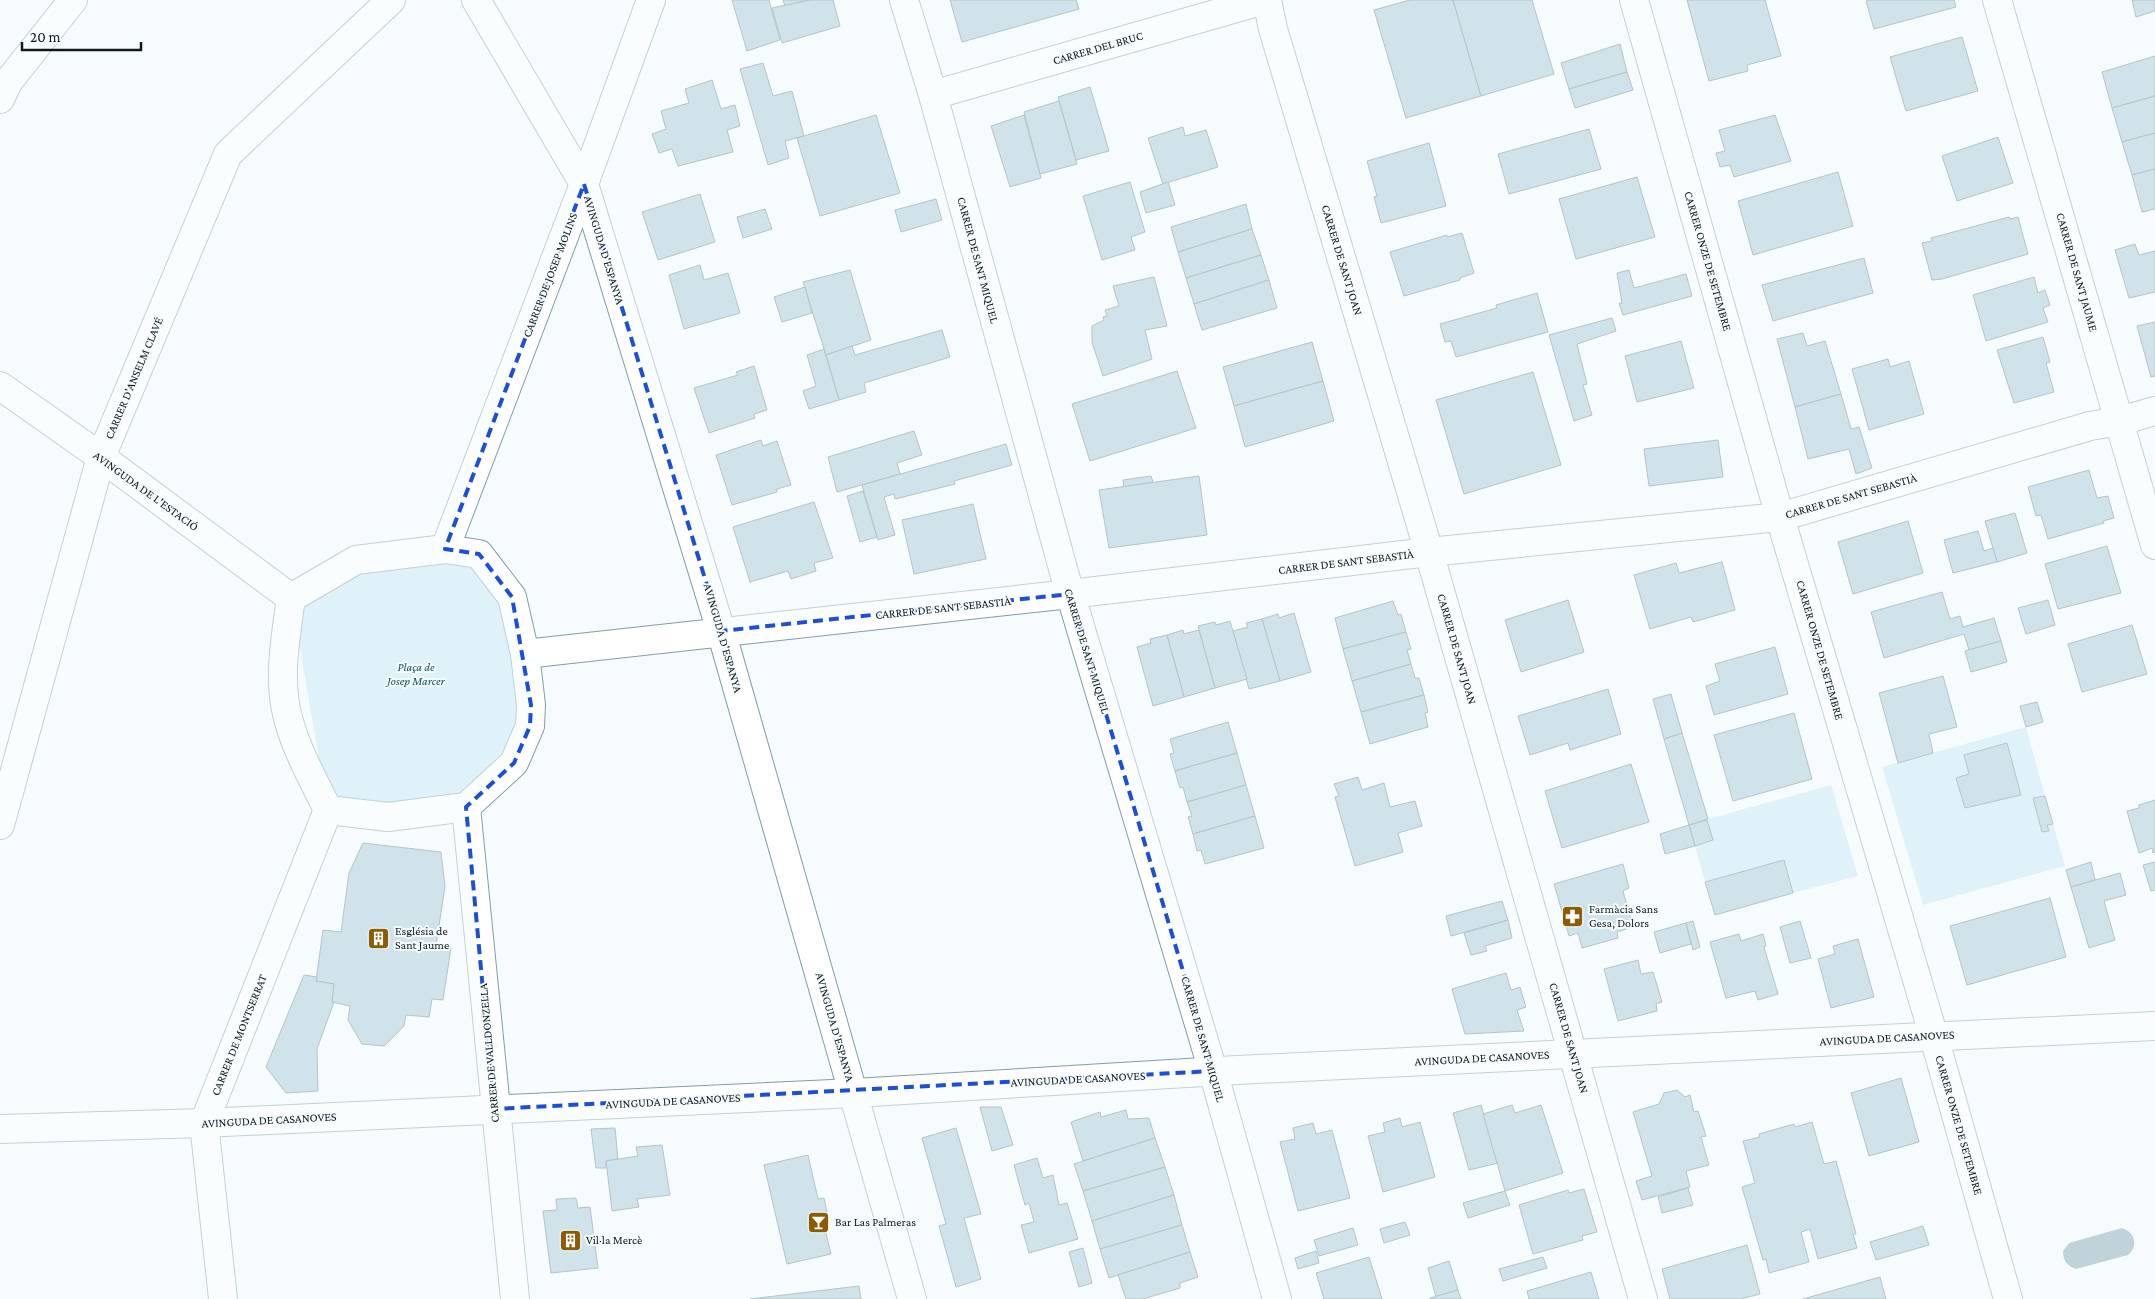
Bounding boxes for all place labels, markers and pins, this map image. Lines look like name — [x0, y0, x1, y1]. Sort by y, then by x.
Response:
place label: Farmàcia Sans Gesa, Dolors — [1589, 902, 1658, 930]
pharmacy icon: Farmàcia Sans Gesa, Dolors — [1561, 904, 1585, 928]
place label: Església de Sant Jaume — [395, 924, 449, 952]
building icon: Església de Sant Jaume — [367, 926, 391, 950]
bar icon: Bar Las Palmeras — [807, 1210, 831, 1234]
place label: Bar Las Palmeras — [835, 1215, 916, 1229]
building icon: Vil·la Mercè — [558, 1228, 582, 1252]
place label: Vil·la Mercè — [586, 1233, 642, 1247]

